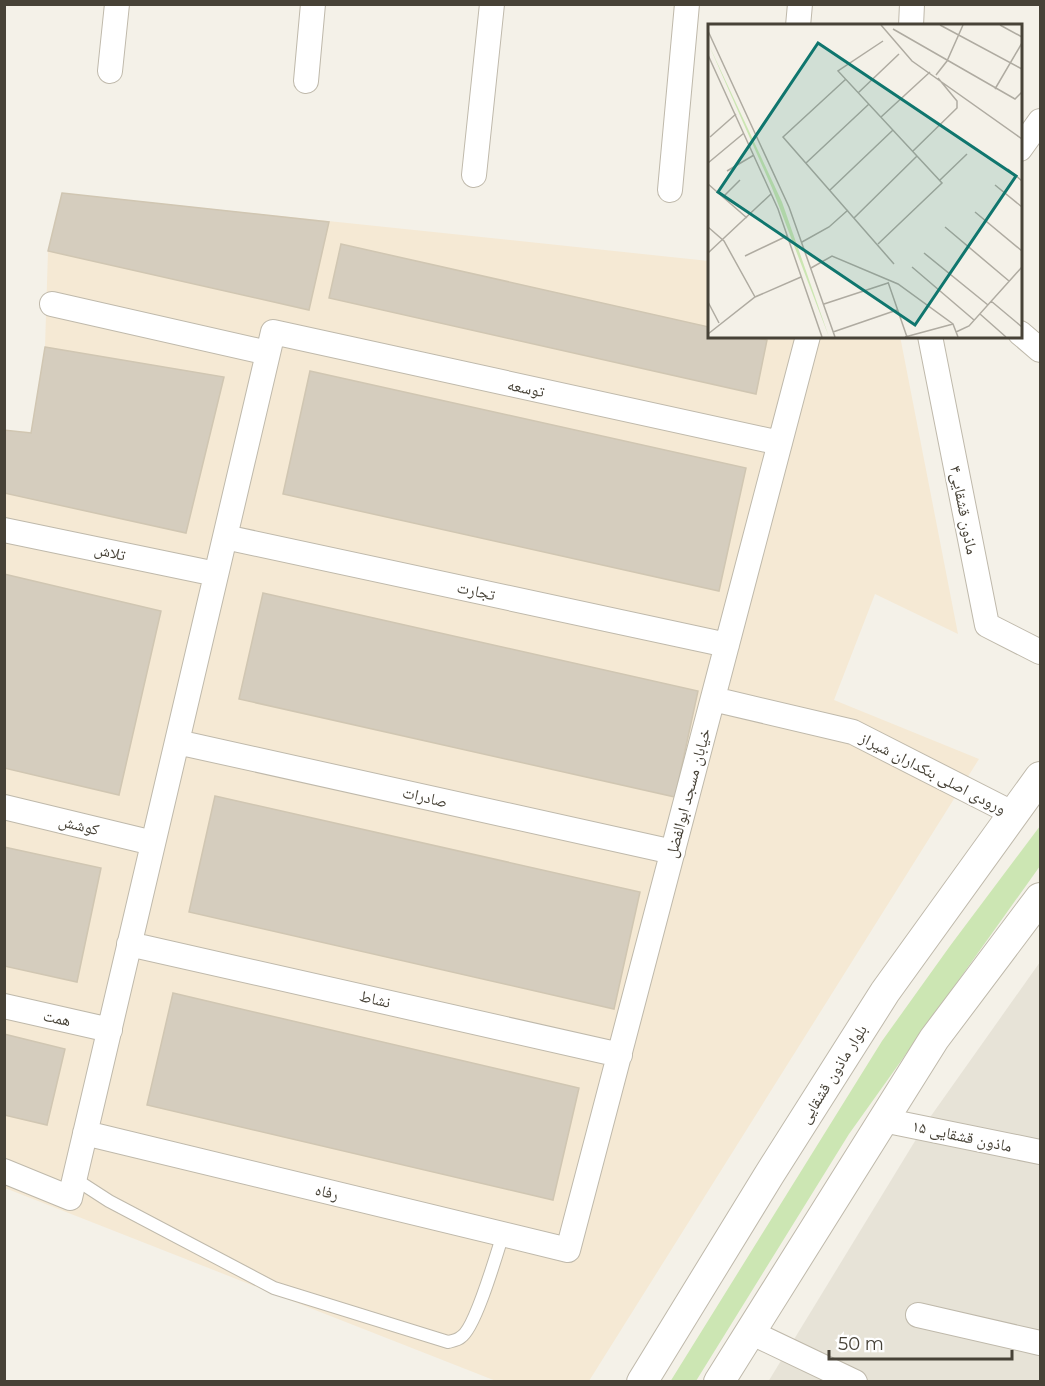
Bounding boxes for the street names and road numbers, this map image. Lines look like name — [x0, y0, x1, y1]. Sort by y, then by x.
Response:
street label: توسعه — [506, 375, 547, 401]
street label: ۴ماذون قشقایی — [945, 464, 982, 556]
street label: تلاش — [92, 539, 128, 566]
street label: تجارت — [455, 578, 497, 604]
street label: خیابان مسجد ابوالفضل — [662, 726, 715, 860]
street label: ورودی اصلی بنکداران شیراز — [855, 727, 1009, 819]
street label: صادرات — [401, 783, 449, 811]
street label: کوشش — [57, 811, 101, 840]
street label: نشاط — [358, 986, 392, 1012]
street label: همت — [41, 1006, 73, 1030]
street label: بلوار ماذون قشقایی — [795, 1021, 872, 1128]
street label: ماذون قشقایی ۱۵ — [910, 1116, 1014, 1157]
street label: رفاه — [313, 1180, 341, 1204]

